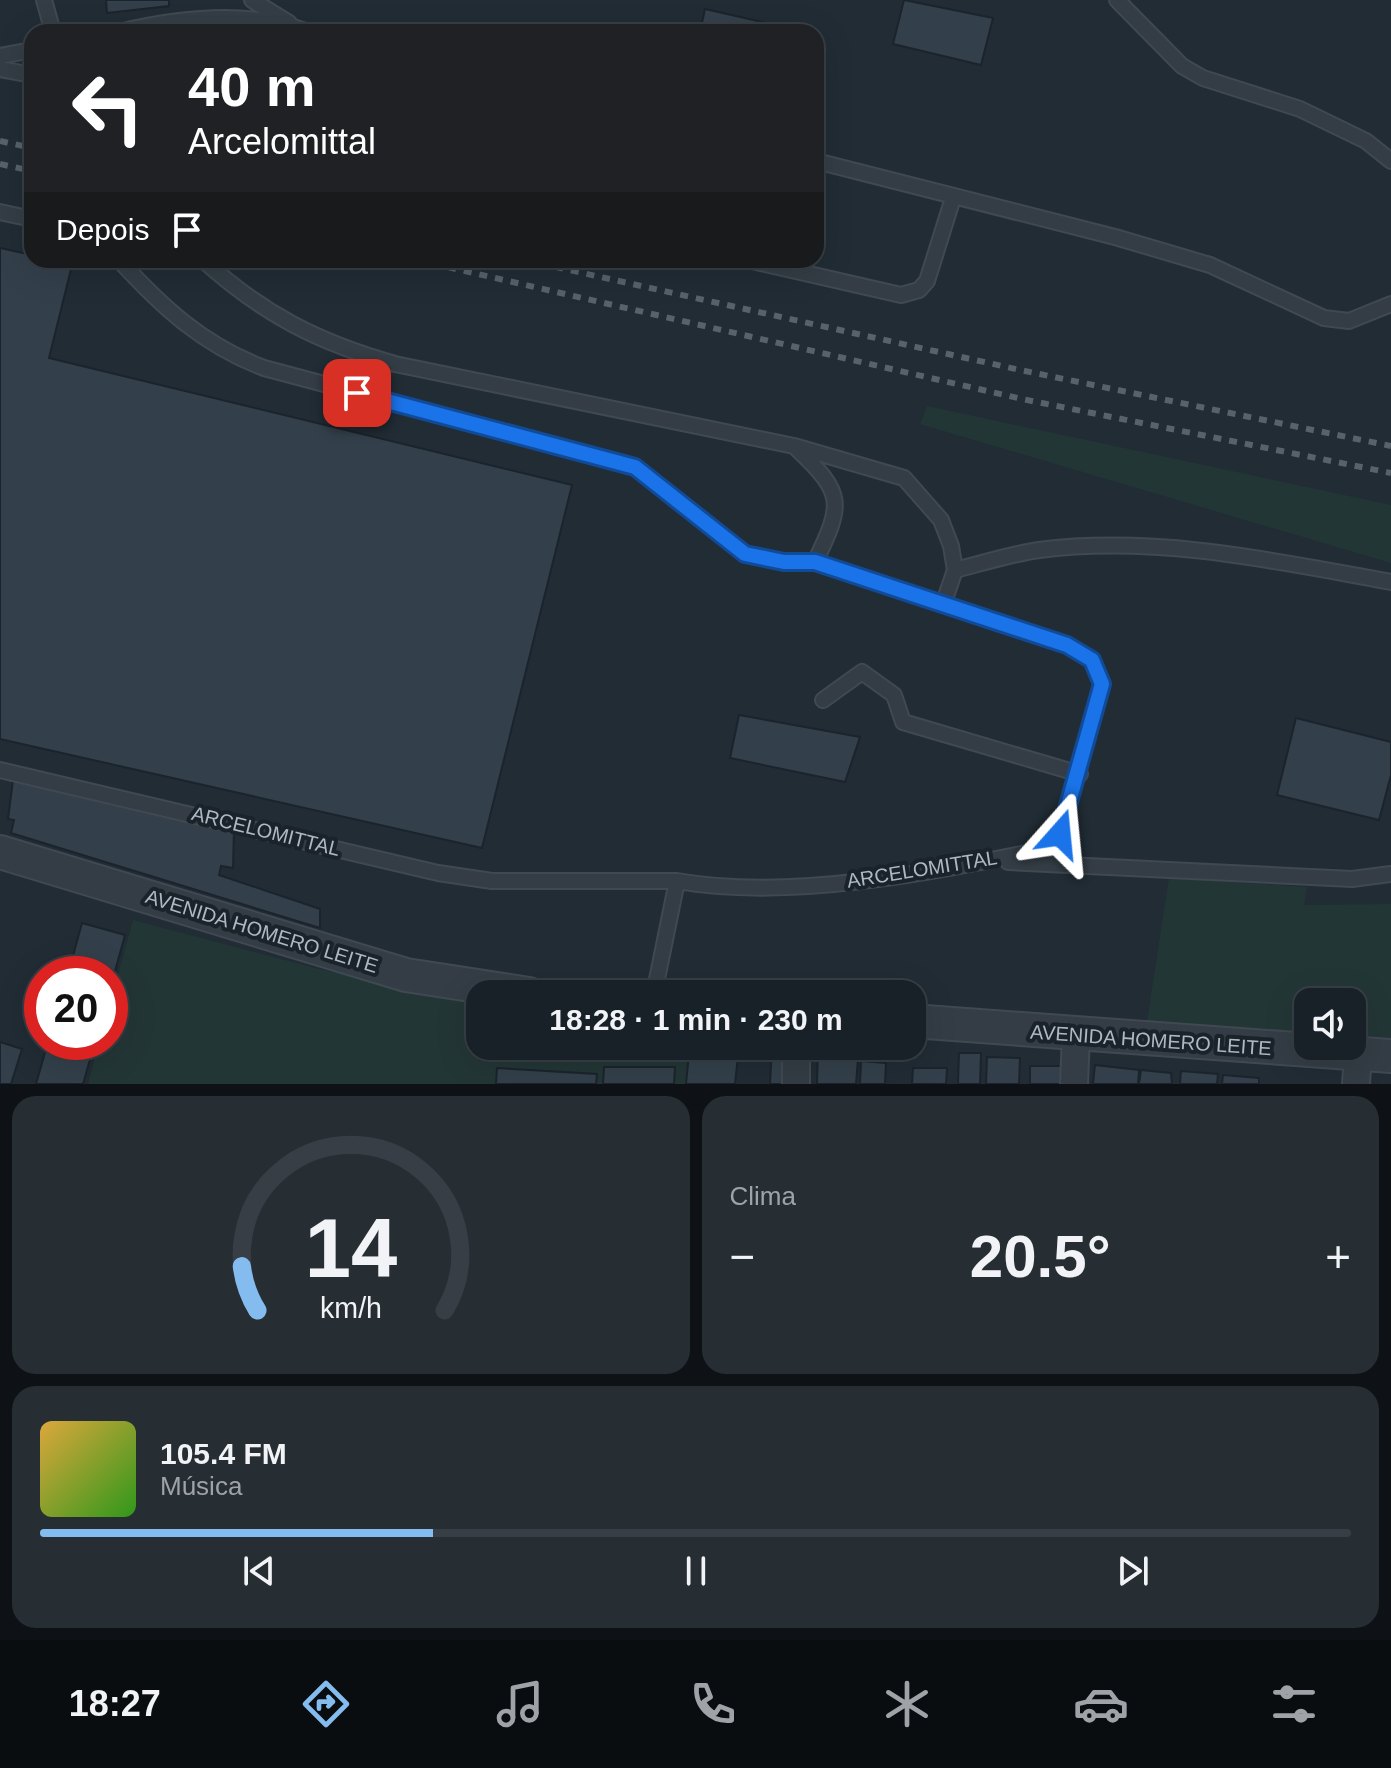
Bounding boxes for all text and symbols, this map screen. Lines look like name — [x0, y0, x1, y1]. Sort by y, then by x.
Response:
text: 40 m — [188, 55, 316, 118]
icon: left — [56, 56, 160, 160]
text: Arcelomittal — [188, 121, 376, 162]
icon: arrive — [165, 208, 209, 252]
text: Depois — [56, 213, 149, 246]
pin — [323, 359, 391, 427]
icon: arrive — [335, 371, 379, 415]
position arrow — [1018, 792, 1102, 876]
street label: ARCELOMITTAL — [190, 802, 342, 860]
street label: ARCELOMITTAL — [845, 846, 999, 892]
street label: AVENIDA HOMERO LEITE — [143, 885, 381, 977]
speed limit sign: 20 — [24, 956, 128, 1060]
map controls — [1294, 988, 1366, 1060]
button: sound — [1294, 988, 1366, 1060]
text: 18:28 · 1 min · 230 m — [549, 1003, 843, 1036]
street label: AVENIDA HOMERO LEITE — [1030, 1021, 1272, 1059]
text: Clima — [730, 1181, 796, 1211]
text: 14 — [304, 1202, 397, 1295]
text: 20.5° — [970, 1223, 1111, 1290]
text: − — [730, 1232, 755, 1281]
text: + — [1325, 1232, 1351, 1281]
text: km/h — [320, 1292, 382, 1324]
text: 105.4 FM — [160, 1437, 287, 1470]
text: Música — [160, 1471, 242, 1501]
icon: previous — [237, 1549, 281, 1593]
icon: pause — [674, 1549, 718, 1593]
icon: next — [1111, 1549, 1155, 1593]
icon: directions — [298, 1676, 354, 1732]
icon: music — [492, 1676, 548, 1732]
icon: phone — [685, 1676, 741, 1732]
icon: climate — [879, 1676, 935, 1732]
icon: car — [1073, 1676, 1129, 1732]
icon: filters — [1266, 1676, 1322, 1732]
text: 18:27 — [69, 1683, 161, 1724]

